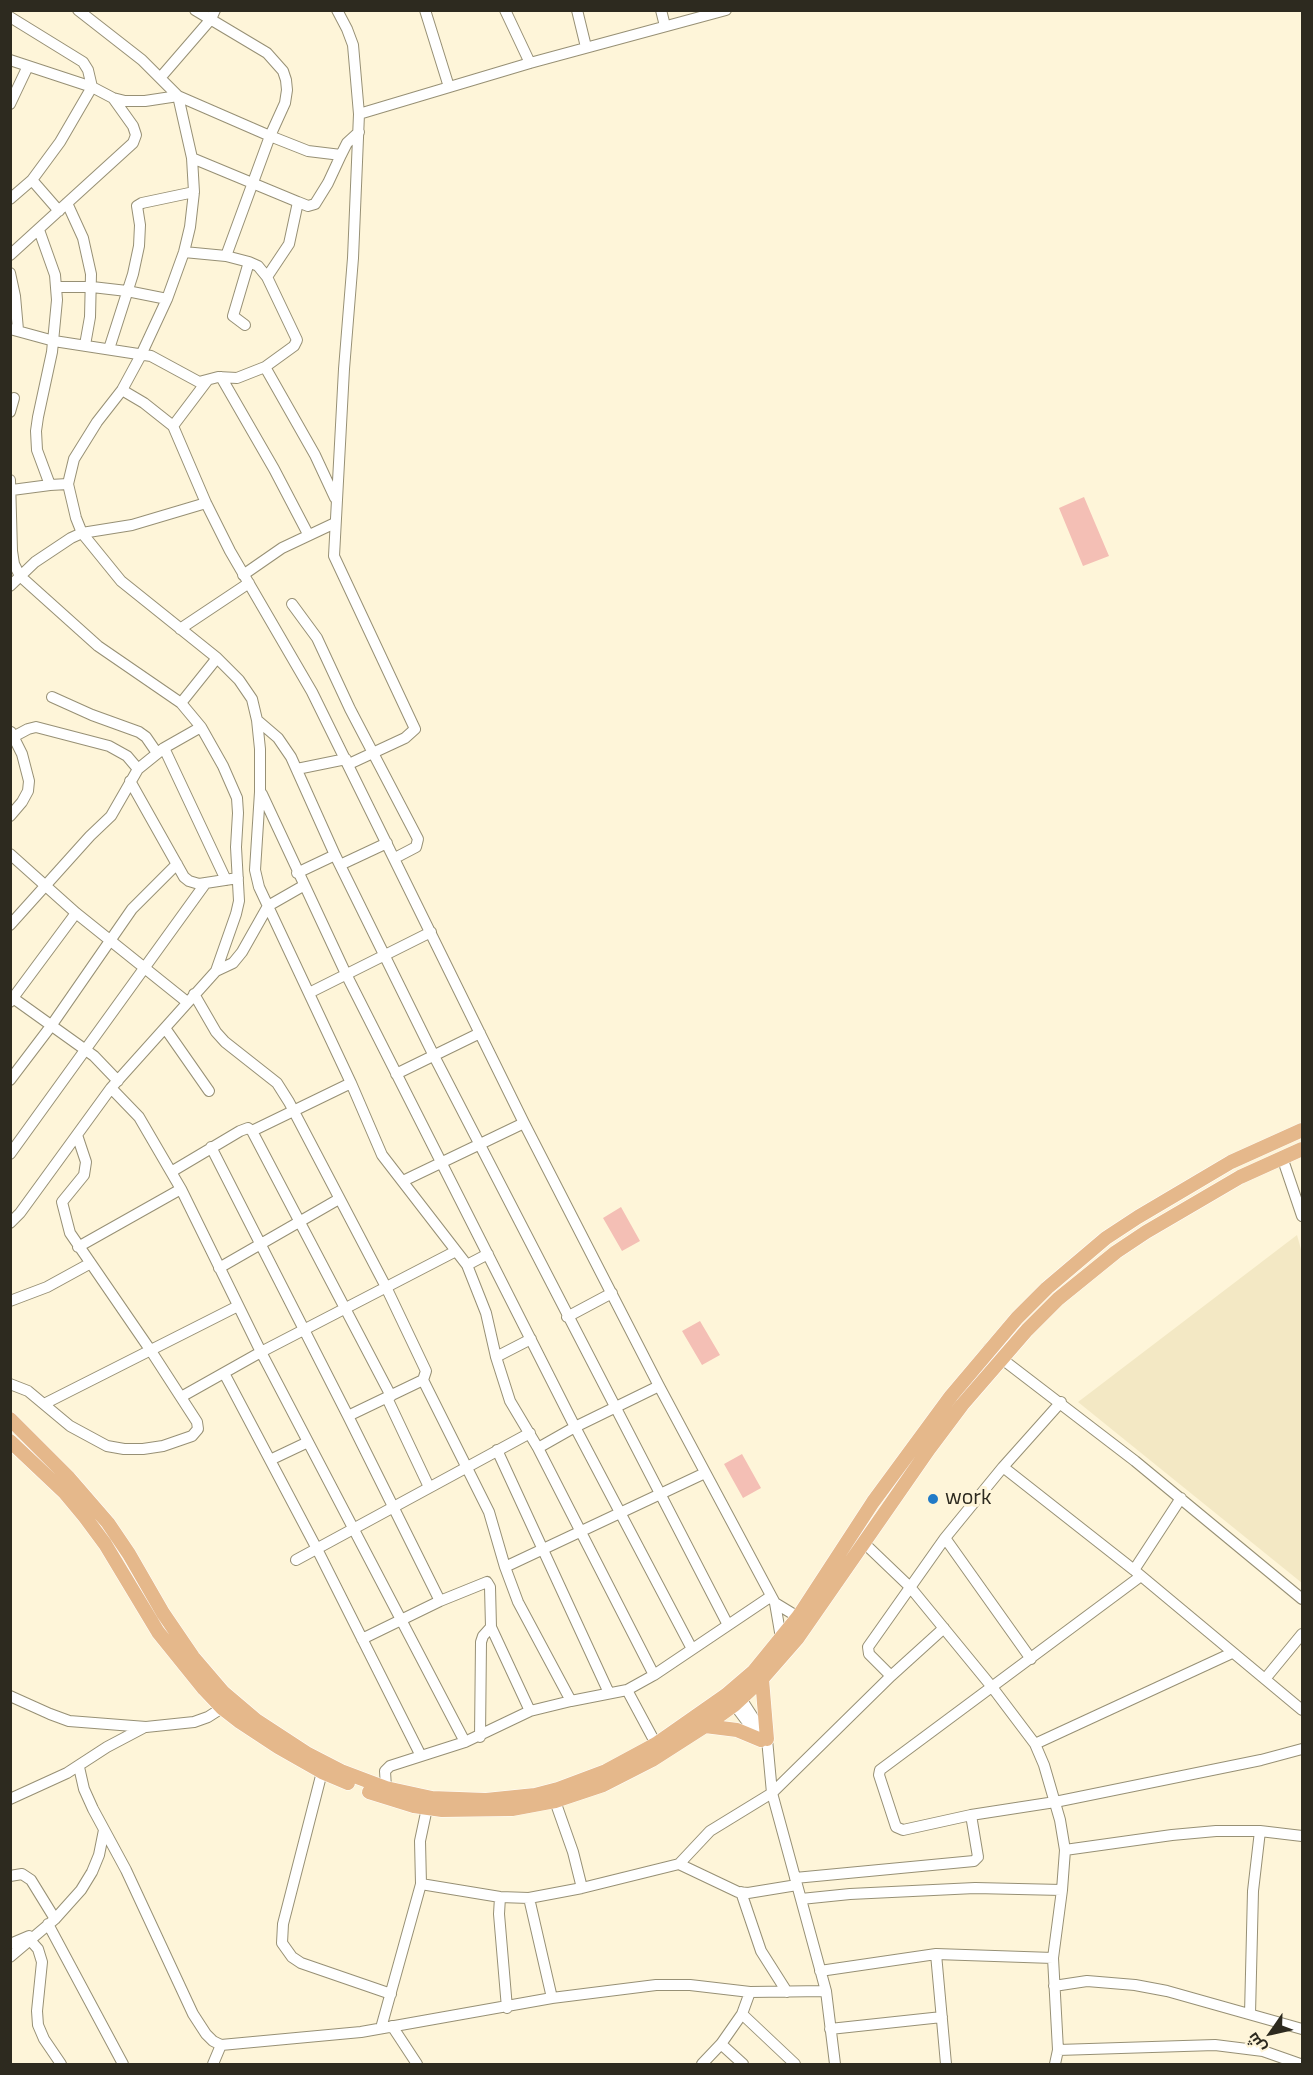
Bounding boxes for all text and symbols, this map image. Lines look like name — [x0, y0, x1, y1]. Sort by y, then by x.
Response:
place label: work — [945, 1486, 991, 1512]
marker: work — [926, 1492, 940, 1506]
north arrow — [1241, 2003, 1301, 2063]
text: ش — [1240, 2028, 1272, 2058]

